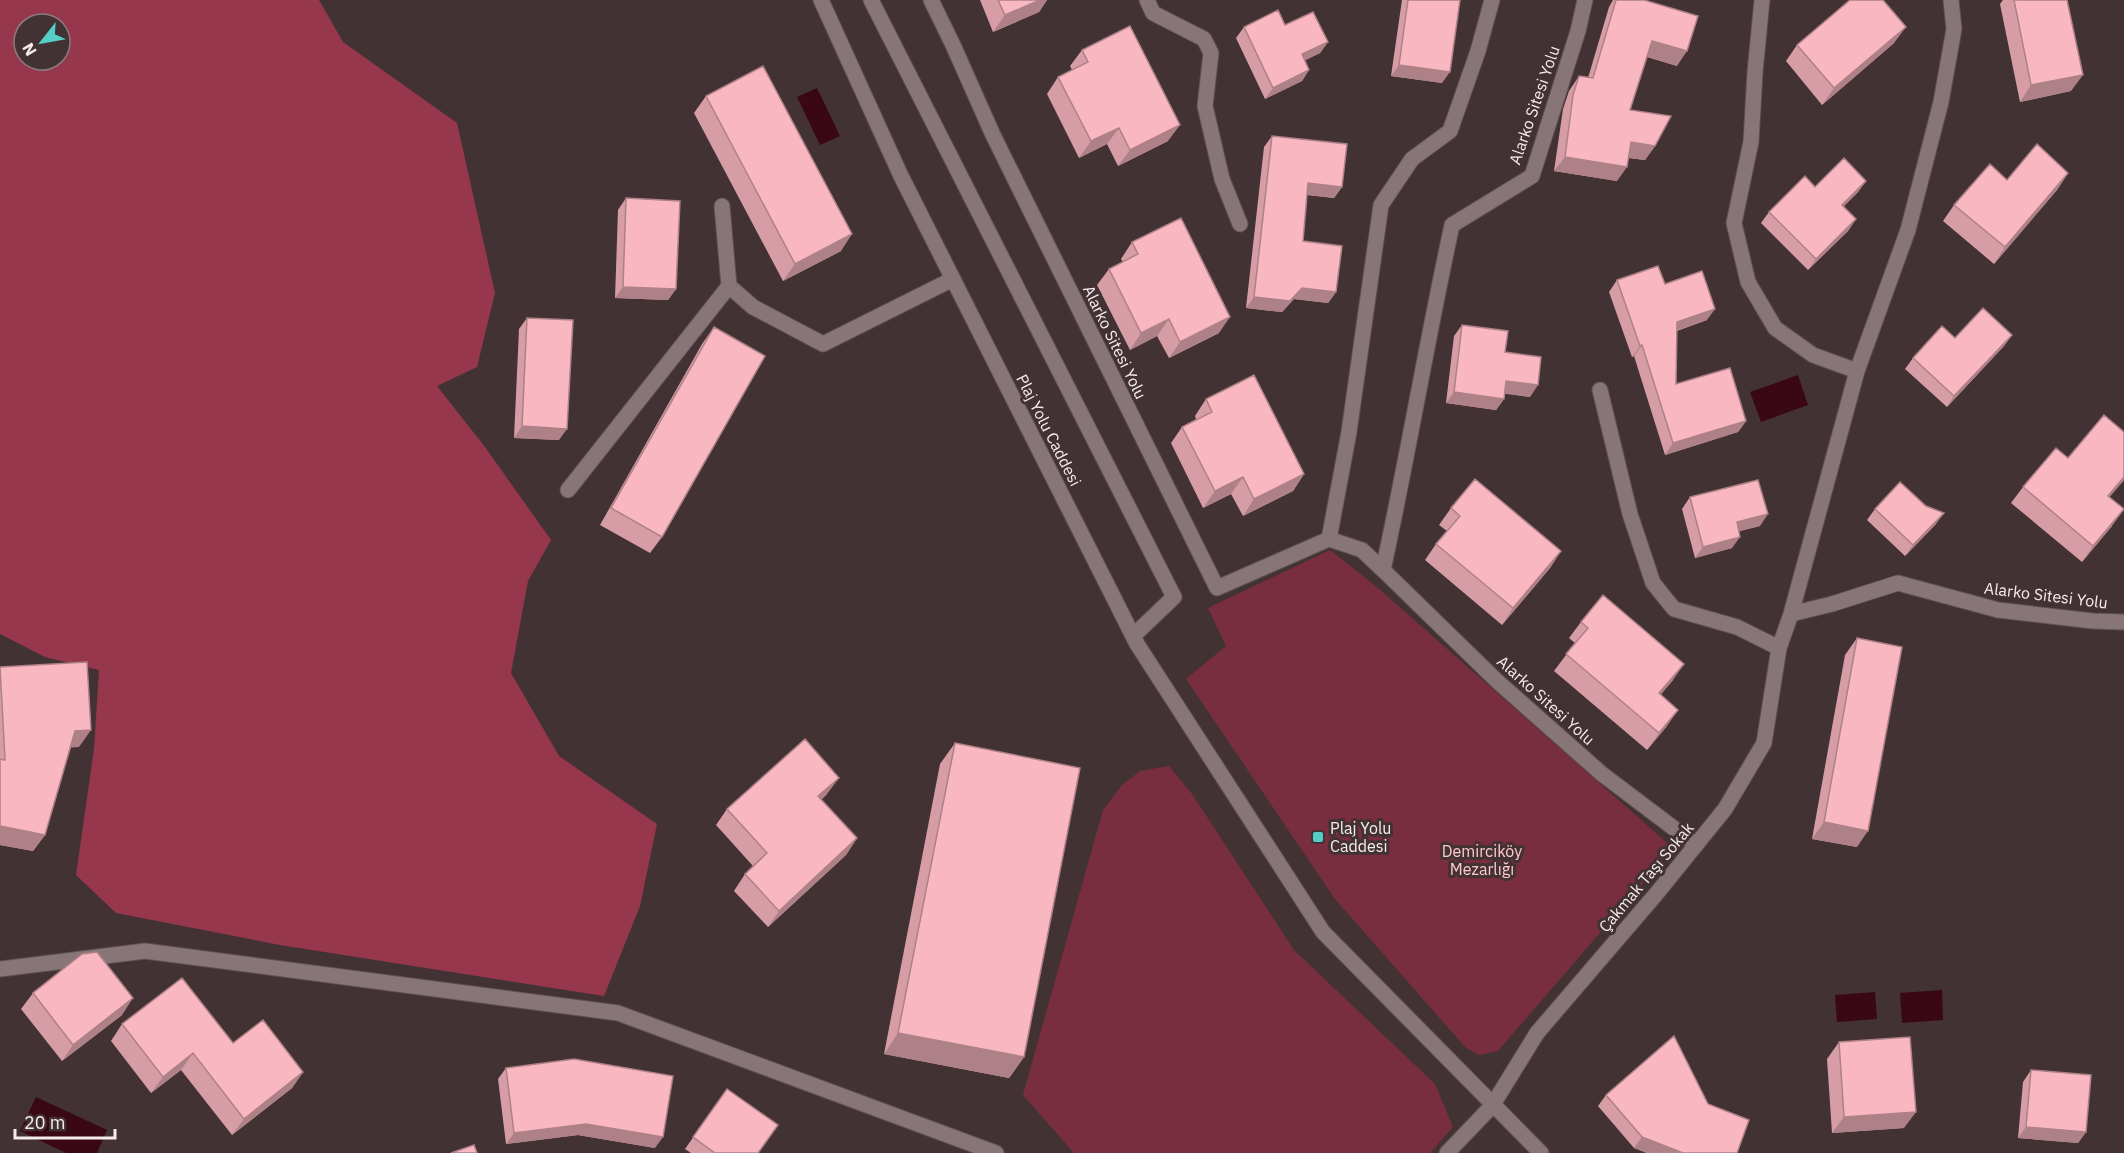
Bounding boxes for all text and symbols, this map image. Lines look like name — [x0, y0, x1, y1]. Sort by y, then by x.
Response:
north arrow — [12, 12, 72, 72]
text: N — [18, 40, 41, 60]
street label: Alarko Sitesi Yolu — [1504, 43, 1564, 167]
street label: Alarko Sitesi Yolu — [1079, 282, 1151, 402]
street label: Plaj Yolu Caddesi — [1012, 371, 1086, 489]
street label: Alarko Sitesi Yolu — [1983, 578, 2109, 612]
street label: Alarko Sitesi Yolu — [1493, 651, 1599, 749]
place label: Plaj Yolu Caddesi — [1330, 818, 1391, 856]
street label: Çakmak Taşı Sokak — [1594, 818, 1698, 936]
marker: Plaj Yolu Caddesi — [1311, 830, 1325, 844]
park label: Demirciköy Mezarlığı — [1442, 841, 1522, 879]
scale bar — [15, 1102, 116, 1140]
text: 20 m — [24, 1111, 66, 1134]

